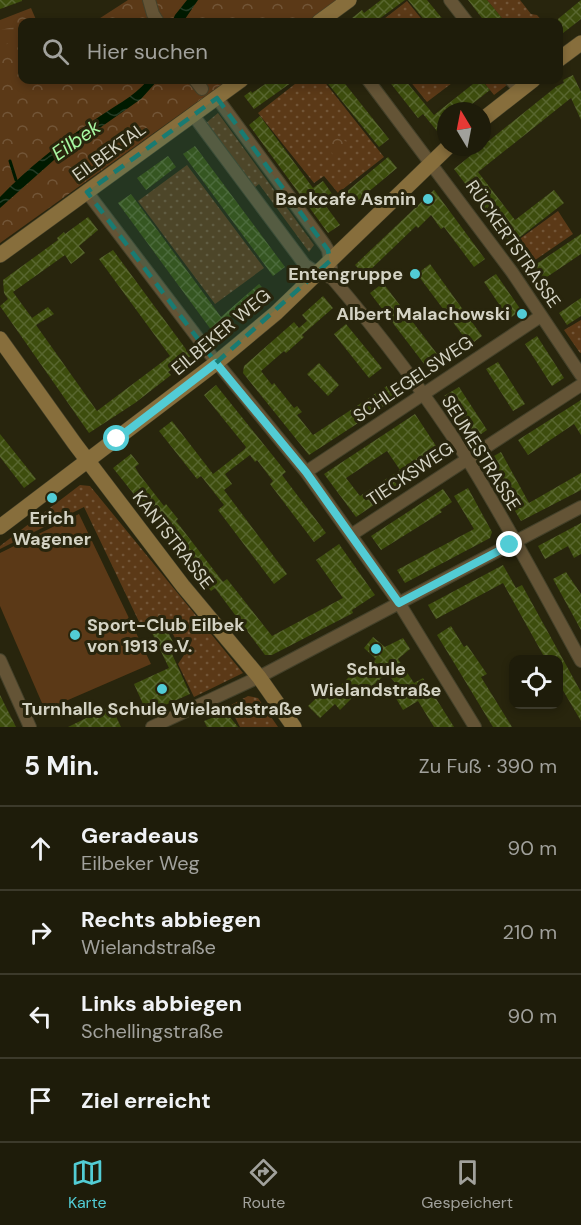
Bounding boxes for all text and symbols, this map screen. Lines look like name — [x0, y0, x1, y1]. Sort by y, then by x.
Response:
search box — [18, 18, 563, 84]
icon: search — [39, 35, 72, 68]
text: Hier suchen — [87, 37, 208, 66]
north arrow — [437, 102, 491, 156]
water label: Eilbek — [46, 113, 106, 166]
street label: EILBEKTAL — [67, 117, 151, 187]
street label: RÜCKERTSTRASSE — [460, 175, 566, 313]
place label: Backcafe Asmin — [275, 187, 416, 211]
marker: Backcafe Asmin — [421, 192, 435, 206]
place label: Entengruppe — [288, 262, 403, 286]
marker: Entengruppe — [408, 267, 422, 281]
street label: EILBEKER WEG — [166, 284, 276, 380]
place label: Albert Malachowski — [336, 302, 510, 326]
marker: Albert Malachowski — [515, 307, 529, 321]
street label: SCHLEGELSWEG — [349, 330, 477, 428]
street label: SEUMESTRASSE — [436, 391, 526, 515]
route start — [103, 425, 129, 451]
street label: TIECKSWEG — [362, 436, 458, 512]
street label: KANTSTRASSE — [127, 486, 219, 594]
marker: Erich Wagener — [45, 491, 59, 505]
place label: Erich Wagener — [13, 506, 91, 551]
route end — [496, 531, 522, 557]
place label: Sport-Club Eilbek von 1913 e.V. — [87, 613, 245, 658]
marker: Sport-Club Eilbek von 1913 e.V. — [68, 628, 82, 642]
marker: Schule Wielandstraße — [369, 642, 383, 656]
map controls — [509, 655, 563, 709]
button: locate — [509, 655, 563, 709]
place label: Schule Wielandstraße — [311, 657, 442, 702]
marker: Turnhalle Schule Wielandstraße — [155, 682, 169, 696]
place label: Turnhalle Schule Wielandstraße — [22, 697, 302, 721]
text: 5 Min. — [24, 749, 99, 783]
text: Zu Fuß · 390 m — [419, 753, 557, 779]
text: Geradeaus — [81, 821, 199, 850]
icon: ahead — [24, 832, 57, 865]
text: 90 m — [508, 835, 557, 861]
text: Eilbeker Weg — [81, 850, 200, 876]
text: Rechts abbiegen — [81, 905, 261, 934]
icon: right — [24, 916, 57, 949]
text: 210 m — [502, 919, 557, 945]
text: Wielandstraße — [81, 934, 216, 960]
text: Links abbiegen — [81, 989, 242, 1018]
icon: left — [24, 1000, 57, 1033]
text: 90 m — [508, 1003, 557, 1029]
text: Schellingstraße — [81, 1018, 223, 1044]
icon: arrive — [24, 1084, 57, 1117]
text: Ziel erreicht — [81, 1086, 211, 1115]
tab: Karte — [68, 1156, 107, 1213]
tab: Route — [243, 1156, 285, 1213]
tab: Gespeichert — [421, 1156, 513, 1213]

